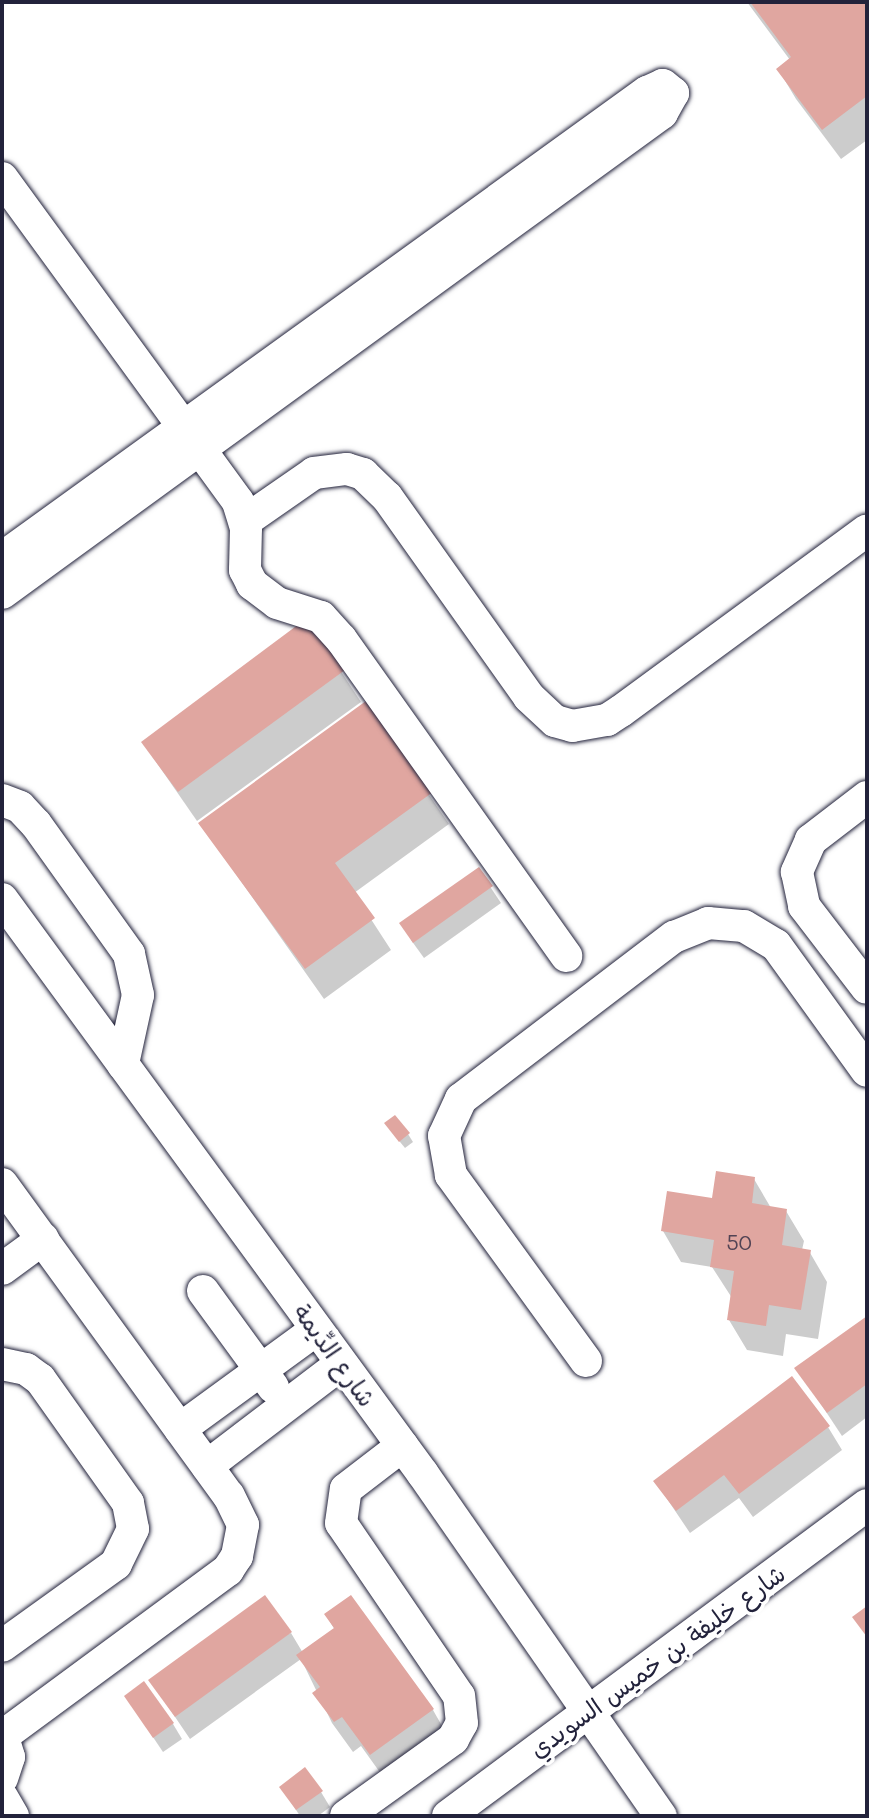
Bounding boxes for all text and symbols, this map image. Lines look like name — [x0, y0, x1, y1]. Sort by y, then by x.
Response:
house number: 50 — [726, 1229, 752, 1255]
street label: شارع الدِّيمة — [288, 1298, 382, 1412]
street label: شارع خليفة بن خميس السويدي — [524, 1559, 790, 1763]

